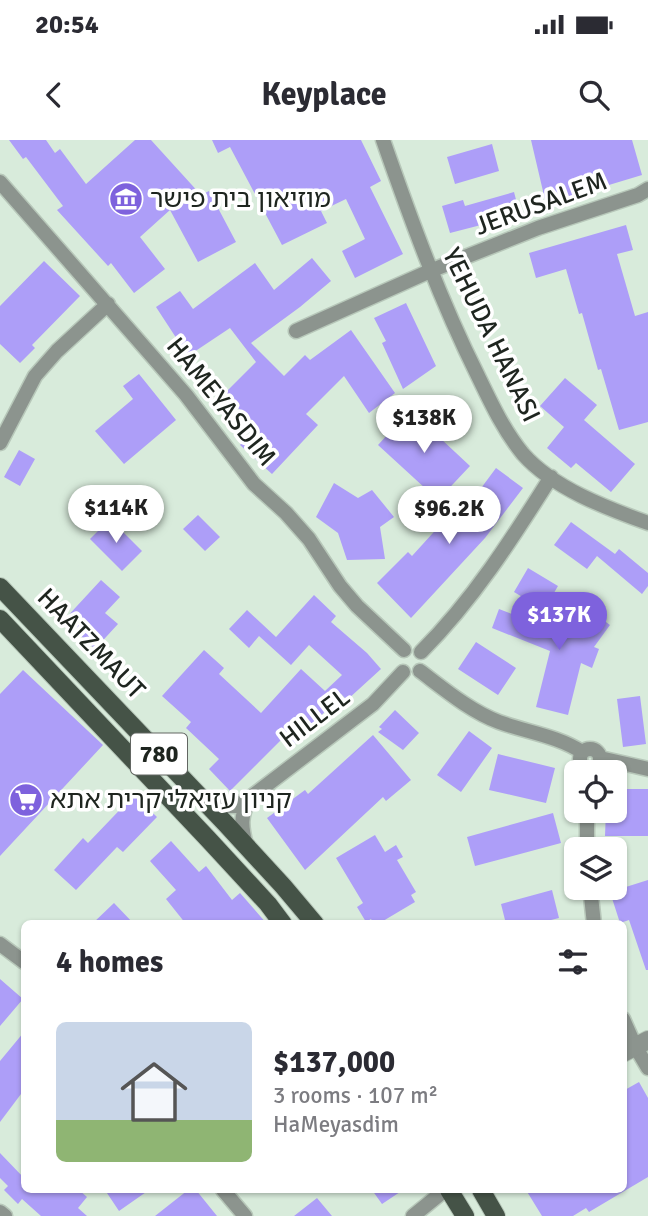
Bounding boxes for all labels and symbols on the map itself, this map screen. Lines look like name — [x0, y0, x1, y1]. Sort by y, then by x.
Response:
street label: JERUSALEM — [471, 165, 611, 243]
museum icon: מוזיאון בית פישר — [107, 180, 145, 218]
place label: מוזיאון בית פישר — [150, 183, 331, 215]
street label: YEHUDA HANASI — [435, 243, 547, 427]
street label: HAMEYASDIM — [159, 331, 283, 473]
pin: $138K — [375, 396, 473, 455]
pin: $114K — [67, 486, 165, 545]
pin: $96.2K — [392, 486, 506, 546]
street label: HAATZMAUT — [30, 582, 152, 706]
pin: $137K — [510, 592, 608, 652]
street label: HILLEL — [273, 681, 357, 755]
road number: 780 — [131, 734, 187, 774]
supermarket icon: קניון עזיאלי קרית אתא — [7, 781, 45, 819]
place label: קניון עזיאלי קרית אתא — [50, 784, 292, 816]

